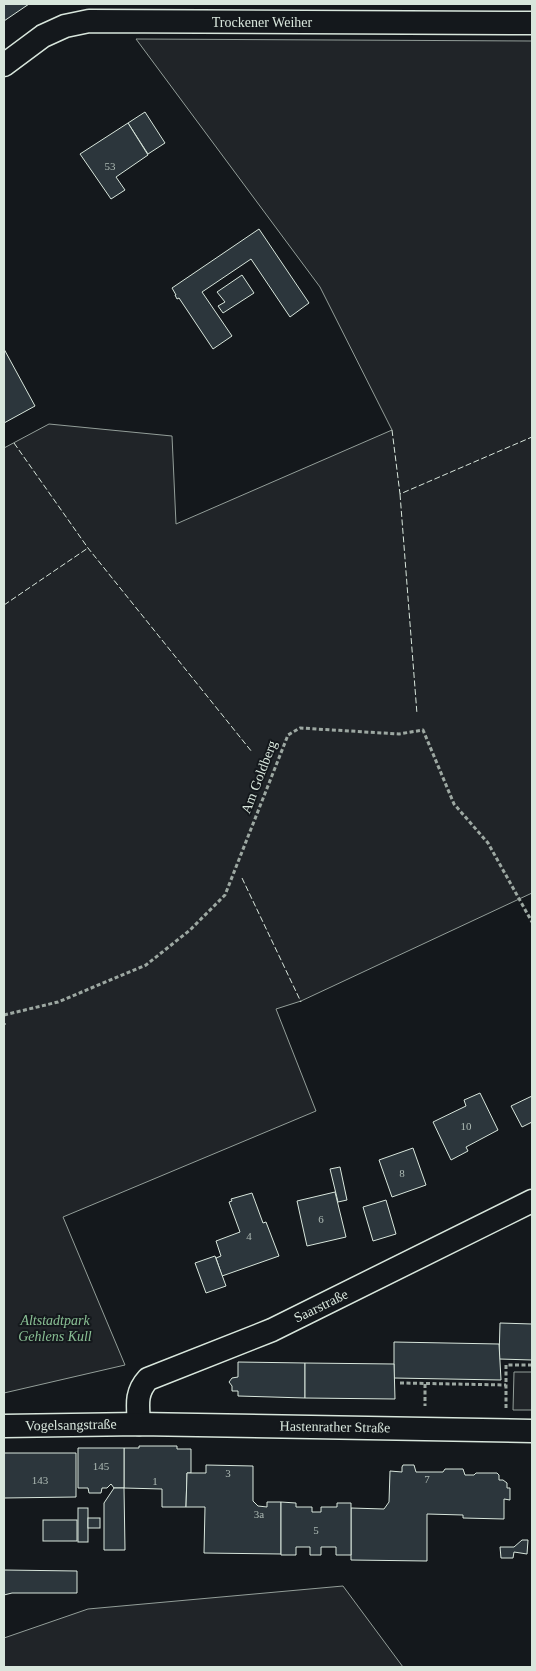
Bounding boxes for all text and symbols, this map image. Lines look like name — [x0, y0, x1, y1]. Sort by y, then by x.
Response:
street label: Trockener Weiher — [212, 15, 313, 30]
house number: 53 — [105, 160, 116, 172]
street label: Am Goldberg — [238, 738, 280, 816]
house number: 10 — [461, 1120, 472, 1132]
house number: 8 — [399, 1167, 405, 1179]
house number: 6 — [318, 1213, 324, 1225]
house number: 4 — [246, 1230, 252, 1242]
street label: Saarstraße — [292, 1286, 350, 1326]
park label: Altstadtpark Gehlens Kull — [18, 1313, 92, 1344]
street label: Vogelsangstraße — [25, 1417, 117, 1433]
street label: Hastenrather Straße — [279, 1419, 391, 1435]
house number: 145 — [93, 1460, 110, 1472]
house number: 3 — [225, 1467, 231, 1479]
house number: 7 — [424, 1473, 430, 1485]
house number: 143 — [32, 1474, 49, 1486]
house number: 1 — [152, 1475, 158, 1487]
house number: 3a — [254, 1508, 264, 1520]
house number: 5 — [313, 1524, 319, 1536]

